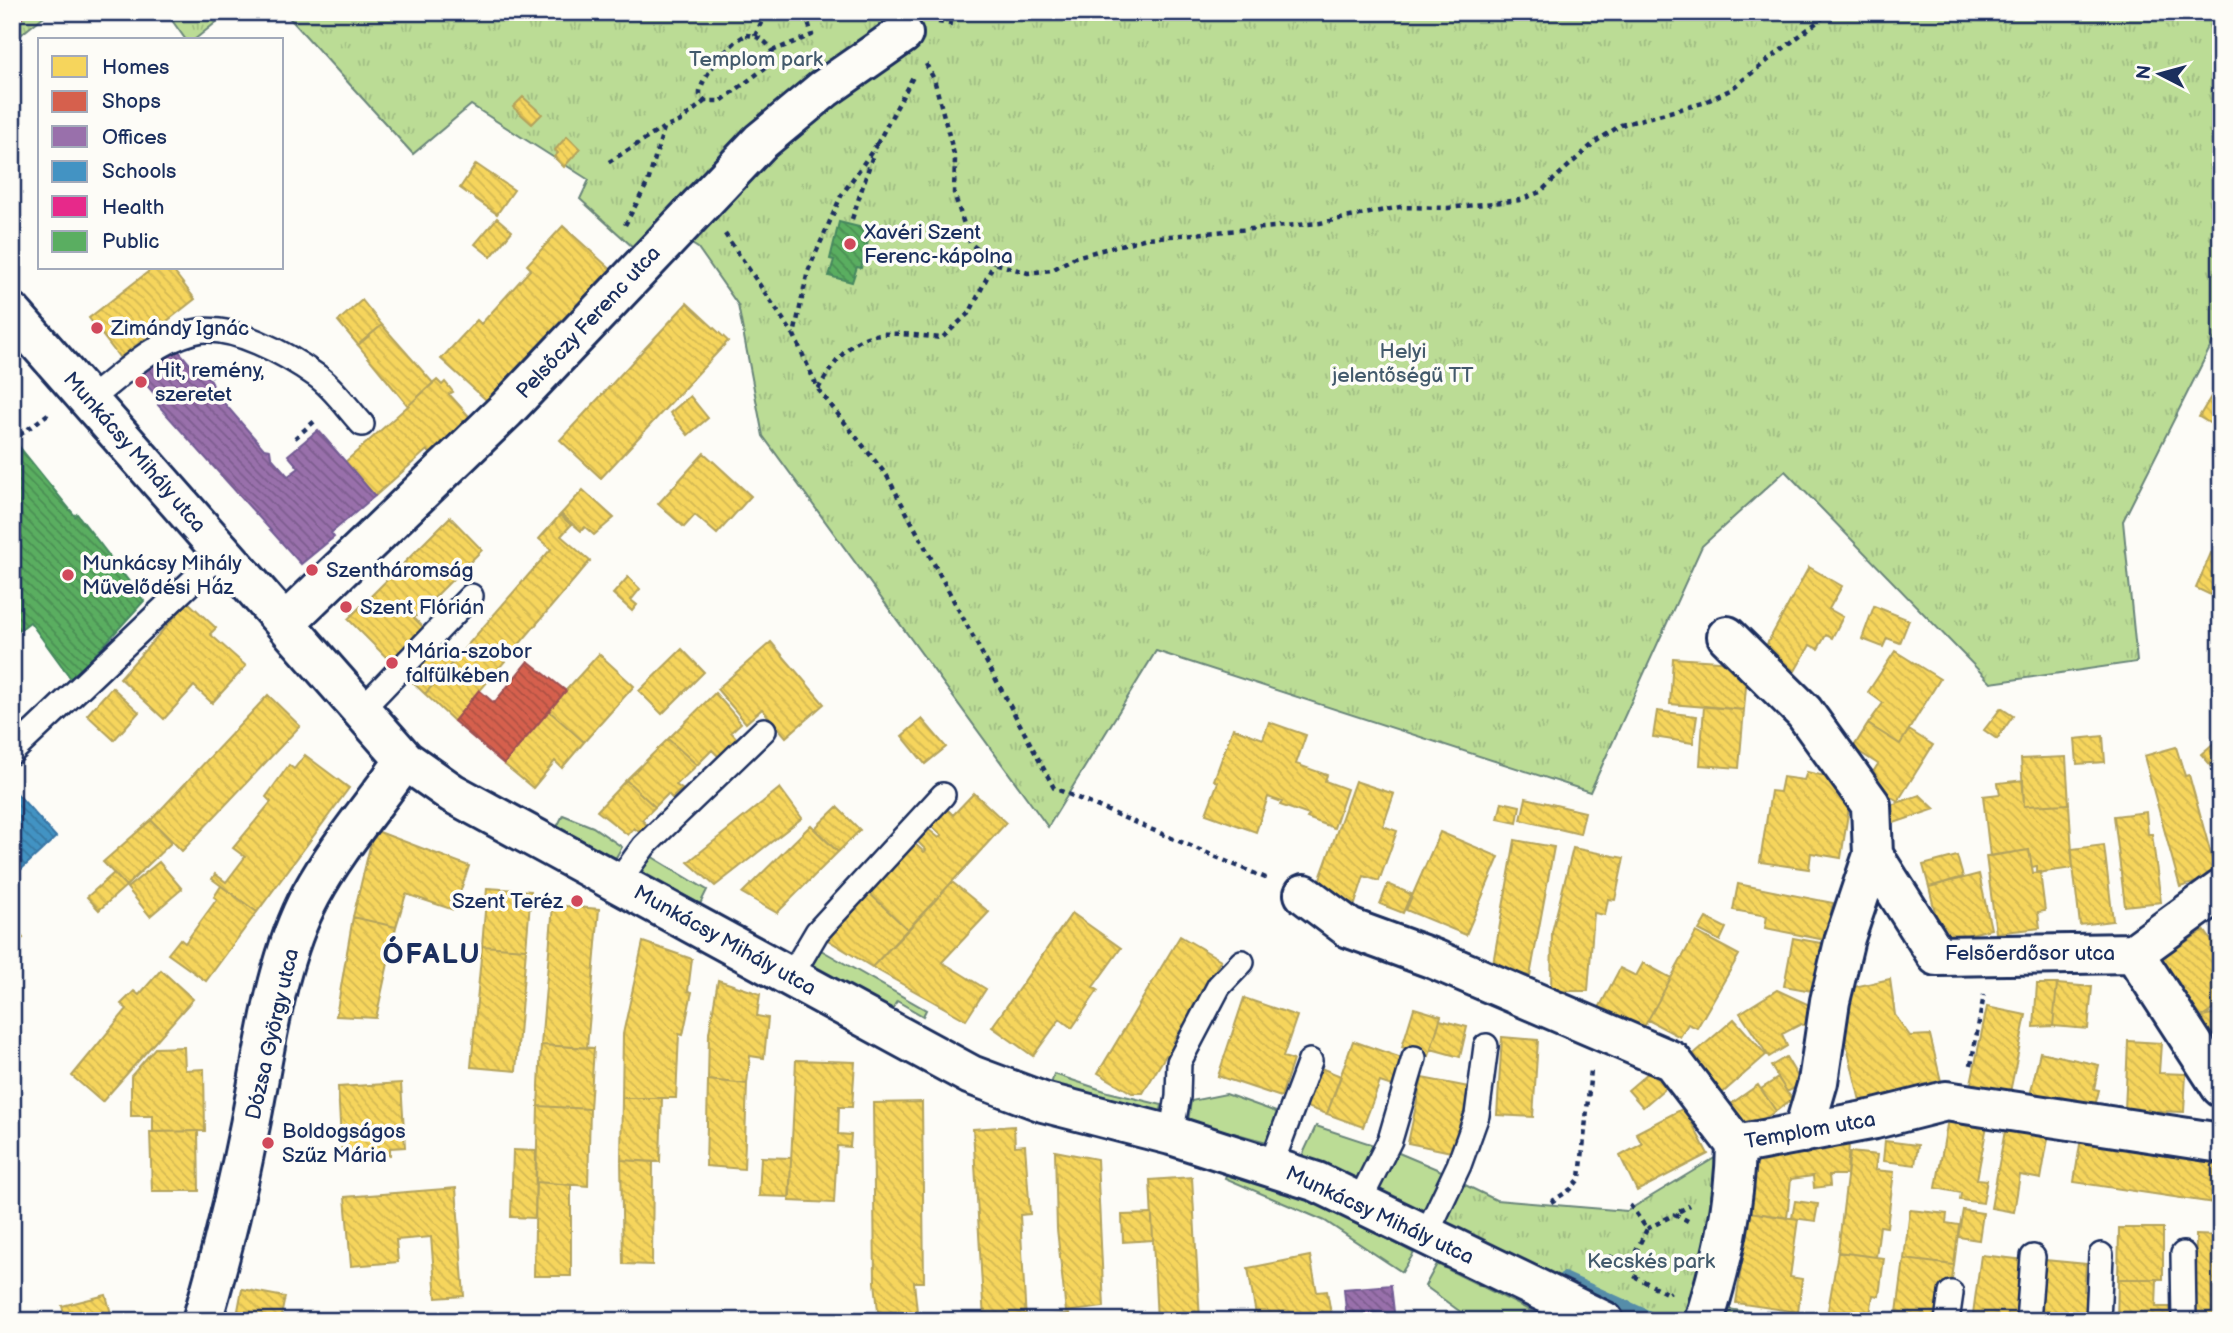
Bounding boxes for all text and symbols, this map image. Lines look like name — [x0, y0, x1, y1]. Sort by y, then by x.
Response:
legend — [38, 38, 284, 270]
north arrow — [2124, 38, 2194, 108]
park label: Templom park — [689, 47, 824, 72]
text: Homes — [102, 55, 170, 80]
text: N — [2132, 64, 2157, 81]
text: Shops — [102, 89, 161, 114]
text: Offices — [102, 125, 167, 150]
text: Schools — [102, 159, 176, 184]
text: Health — [102, 195, 164, 220]
place label: Xavéri Szent Ferenc-kápolna — [863, 220, 1013, 269]
text: Public — [102, 229, 160, 254]
marker: Xavéri Szent Ferenc-kápolna — [842, 236, 858, 252]
street label: Pelsőczy Ferenc utca — [511, 241, 666, 404]
place label: Zimándy Ignác — [110, 316, 249, 341]
marker: Zimándy Ignác — [89, 320, 105, 336]
park label: Helyi jelentőségű TT — [1331, 339, 1474, 388]
place label: Hit, remény, szeretet — [155, 358, 264, 407]
street label: Munkácsy Mihály utca — [58, 367, 211, 538]
marker: Hit, remény, szeretet — [133, 374, 149, 390]
place label: Munkácsy Mihály Művelődési Ház — [82, 551, 242, 600]
place label: Szentháromság — [326, 558, 474, 583]
marker: Szentháromság — [304, 562, 320, 578]
marker: Munkácsy Mihály Művelődési Ház — [60, 567, 76, 583]
place label: Szent Flórián — [360, 595, 484, 620]
marker: Szent Flórián — [338, 599, 354, 615]
place label: Mária-szobor falfülkében — [406, 639, 532, 688]
marker: Mária-szobor falfülkében — [384, 655, 400, 671]
street label: Munkácsy Mihály utca — [629, 880, 820, 1001]
place label: Szent Teréz — [452, 889, 564, 914]
marker: Szent Teréz — [569, 893, 585, 909]
district label: ÓFALU — [383, 935, 481, 971]
street label: Felsőerdősor utca — [1945, 941, 2115, 966]
street label: Dózsa György utca — [241, 946, 304, 1122]
street label: Templom utca — [1743, 1107, 1878, 1154]
place label: Boldogságos Szűz Mária — [282, 1119, 406, 1168]
marker: Boldogságos Szűz Mária — [260, 1135, 276, 1151]
street label: Munkácsy Mihály utca — [1282, 1161, 1478, 1270]
park label: Kecskés park — [1587, 1249, 1716, 1274]

